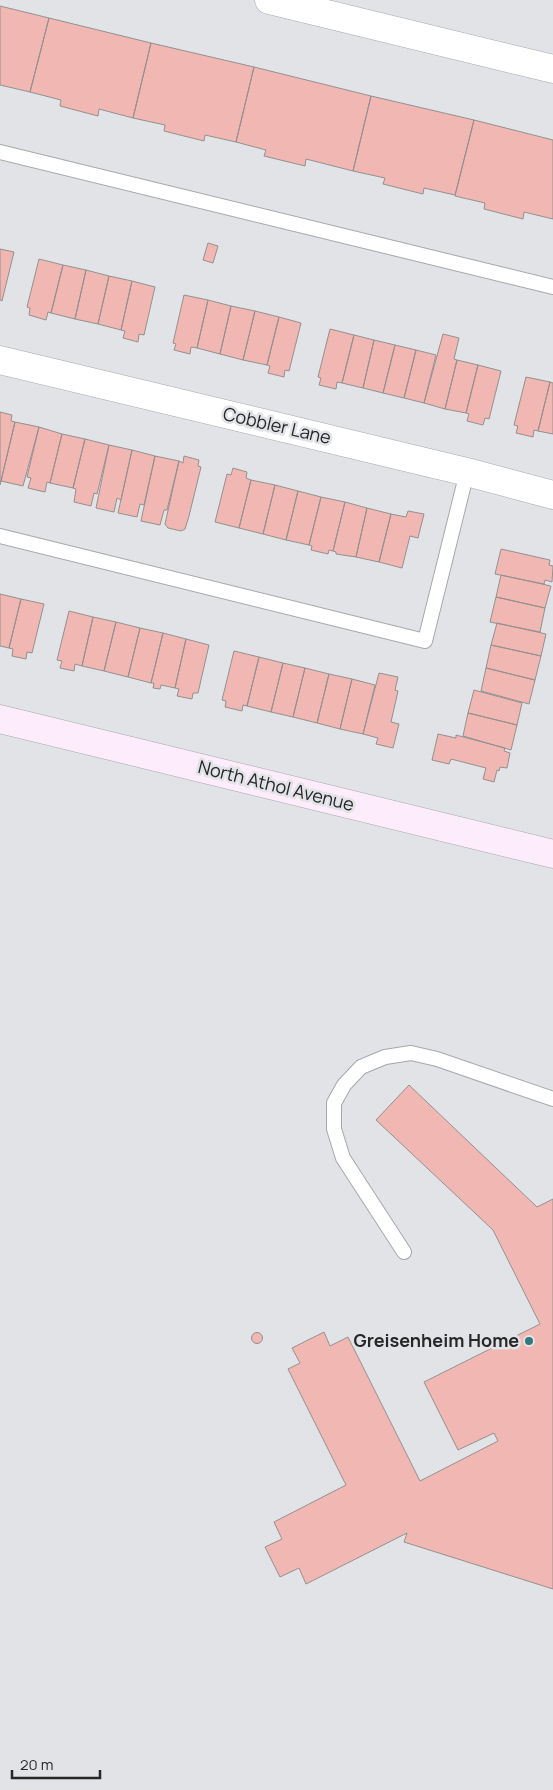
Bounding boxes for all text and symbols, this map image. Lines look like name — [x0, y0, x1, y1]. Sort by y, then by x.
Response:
street label: Cobbler Lane — [221, 401, 334, 449]
street label: North Athol Avenue — [196, 754, 357, 816]
place label: Greisenheim Home — [353, 1328, 519, 1352]
marker: Greisenheim Home — [523, 1335, 535, 1347]
scale bar — [12, 1748, 100, 1780]
text: 20 m — [20, 1754, 53, 1775]

